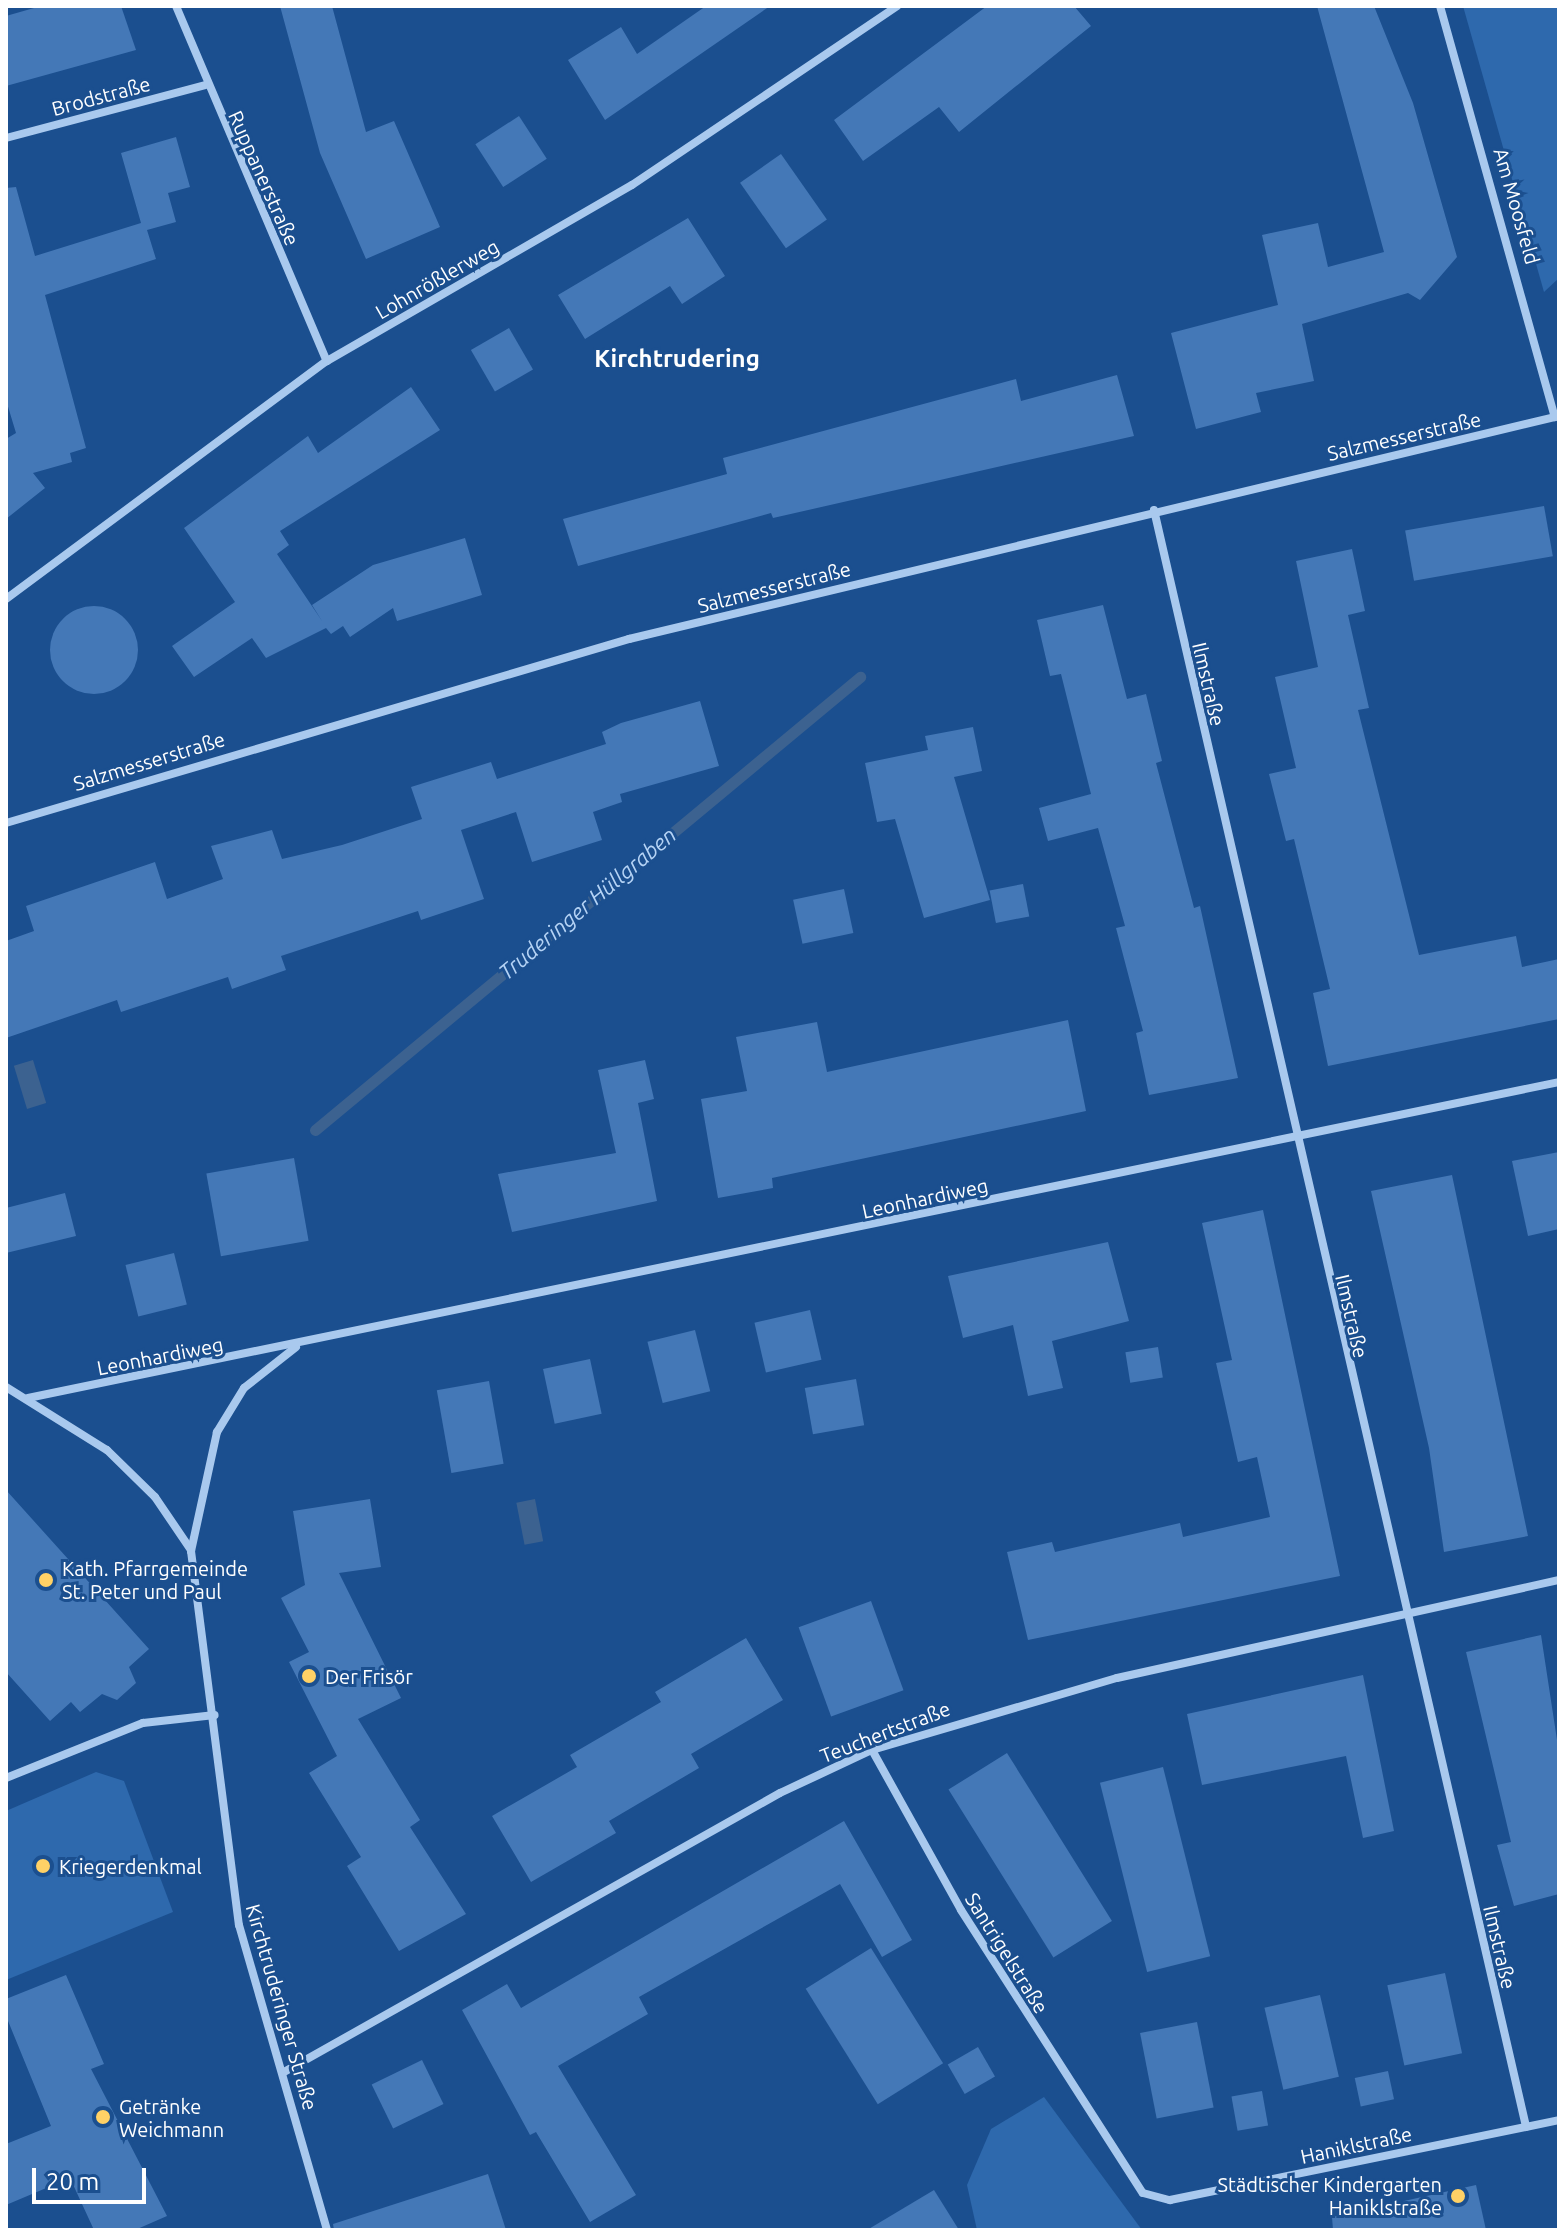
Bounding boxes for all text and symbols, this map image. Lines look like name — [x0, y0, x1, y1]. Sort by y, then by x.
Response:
street label: Brodstraße — [49, 71, 153, 121]
street label: Ruppanerstraße — [224, 107, 304, 249]
street label: Am Moosfeld — [1489, 145, 1545, 267]
street label: Lohnrößlerweg — [371, 234, 503, 324]
district label: Kirchtrudering — [594, 345, 760, 373]
street label: Salzmesserstraße — [1325, 407, 1483, 465]
street label: Salzmesserstraße — [695, 556, 853, 618]
street label: Ilmstraße — [1188, 640, 1230, 728]
street label: Salzmesserstraße — [70, 727, 228, 795]
water label: Truderinger Hüllgraben — [493, 821, 681, 985]
street label: Leonhardiweg — [860, 1173, 990, 1223]
street label: Ilmstraße — [1331, 1272, 1373, 1360]
street label: Leonhardiweg — [95, 1332, 225, 1380]
place label: Kath. Pfarrgemeinde St. Peter und Paul — [62, 1556, 248, 1603]
marker: Kath. Pfarrgemeinde St. Peter und Paul — [37, 1571, 55, 1589]
place label: Der Frisör — [325, 1664, 413, 1688]
marker: Der Frisör — [300, 1667, 318, 1685]
street label: Teuchertstraße — [817, 1696, 953, 1768]
place label: Kriegerdenkmal — [59, 1854, 202, 1878]
marker: Kriegerdenkmal — [34, 1857, 52, 1875]
street label: Santrigelstraße — [960, 1888, 1054, 2018]
street label: Kirchtruderinger Straße — [241, 1901, 323, 2113]
street label: Ilmstraße — [1479, 1903, 1521, 1991]
place label: Getränke Weichmann — [119, 2094, 224, 2141]
marker: Getränke Weichmann — [94, 2108, 112, 2126]
street label: Haniklstraße — [1298, 2121, 1414, 2169]
scale bar — [36, 2152, 150, 2202]
text: 20 m — [46, 2168, 99, 2195]
place label: Städtischer Kindergarten Haniklstraße — [1218, 2172, 1442, 2219]
marker: Städtischer Kindergarten Haniklstraße — [1449, 2187, 1467, 2205]

